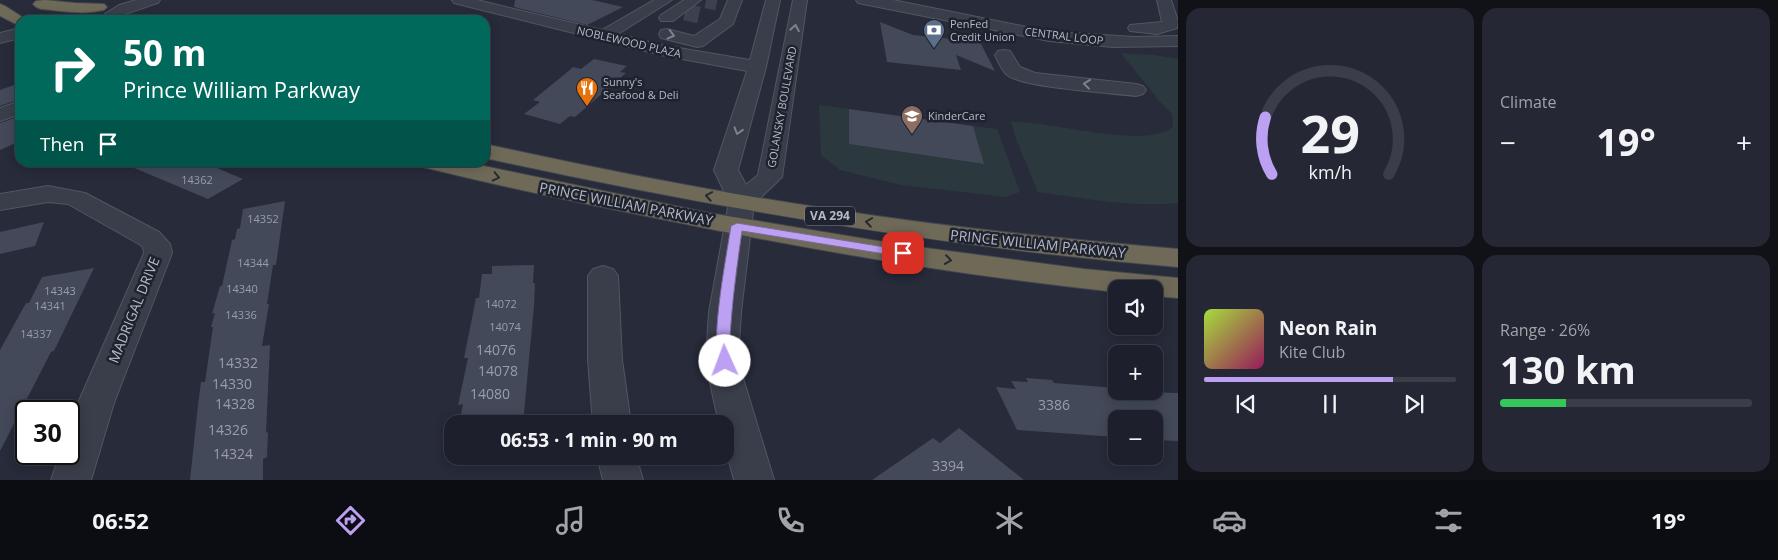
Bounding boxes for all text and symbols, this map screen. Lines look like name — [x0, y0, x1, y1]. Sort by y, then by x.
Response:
place label: PenFed Credit Union — [950, 16, 1015, 44]
bank icon: PenFed Credit Union — [922, 18, 946, 49]
street label: NOBLEWOOD PLAZA — [576, 22, 683, 61]
one-way arrow — [790, 23, 800, 32]
street label: CENTRAL LOOP — [1024, 23, 1105, 48]
text: 50 m — [123, 29, 206, 76]
one-way arrow — [667, 29, 676, 40]
icon: right — [40, 35, 105, 100]
street label: GOLANSKY BOULEVARD — [763, 45, 800, 169]
text: Prince William Parkway — [123, 74, 360, 104]
place label: Sunny's Seafood & Deli — [603, 74, 678, 102]
restaurant icon: Sunny's Seafood & Deli — [575, 76, 599, 107]
one-way arrow — [1083, 79, 1091, 90]
text: Climate — [1500, 91, 1557, 113]
text: 29 — [1300, 97, 1360, 168]
school or university icon: KinderCare — [900, 104, 924, 135]
place label: KinderCare — [928, 108, 985, 123]
text: 19° — [1596, 115, 1656, 167]
text: − — [1500, 123, 1516, 161]
text: + — [1736, 123, 1752, 161]
one-way arrow — [733, 126, 743, 134]
icon: arrive — [94, 130, 122, 158]
text: Then — [40, 131, 84, 157]
text: km/h — [1308, 160, 1352, 184]
one-way arrow — [492, 171, 500, 182]
house number: 14362 — [181, 172, 213, 187]
street label: PRINCE WILLIAM PARKWAY — [538, 177, 715, 230]
one-way arrow — [704, 191, 713, 201]
road number: VA 294 — [805, 207, 855, 226]
house number: 14352 — [247, 211, 279, 226]
one-way arrow — [865, 218, 873, 228]
street label: PRINCE WILLIAM PARKWAY — [949, 225, 1127, 262]
pin — [882, 232, 924, 274]
icon: arrive — [889, 239, 917, 267]
street label: MADRIGAL DRIVE — [104, 254, 164, 366]
one-way arrow — [945, 254, 953, 265]
house number: 14344 — [237, 255, 269, 270]
map controls — [1108, 280, 1163, 465]
button: sound — [1108, 280, 1163, 335]
house number: 14340 — [226, 281, 258, 296]
house number: 14343 — [44, 283, 76, 298]
house number: 14072 — [485, 296, 517, 311]
house number: 14341 — [34, 298, 66, 313]
house number: 14336 — [225, 307, 257, 322]
text: Neon Rain — [1279, 315, 1377, 341]
house number: 14074 — [489, 319, 521, 334]
text: Range · 26% — [1500, 319, 1590, 341]
house number: 14337 — [20, 326, 52, 341]
position arrow — [698, 334, 750, 386]
house number: 14076 — [476, 340, 516, 359]
text: Kite Club — [1279, 341, 1345, 363]
text: 130 km — [1500, 343, 1636, 395]
button: + — [1108, 345, 1163, 400]
house number: 14332 — [218, 353, 258, 372]
house number: 14078 — [478, 361, 518, 380]
house number: 14330 — [212, 374, 252, 393]
house number: 14080 — [470, 384, 510, 403]
icon: previous — [1232, 390, 1260, 418]
icon: pause — [1316, 390, 1344, 418]
icon: next — [1400, 390, 1428, 418]
house number: 14328 — [215, 394, 255, 413]
house number: 3386 — [1038, 395, 1070, 414]
speed limit sign: 30 — [15, 400, 80, 465]
button: − — [1108, 410, 1163, 465]
house number: 14326 — [208, 420, 248, 439]
text: 06:53 · 1 min · 90 m — [500, 427, 678, 453]
house number: 14324 — [213, 444, 253, 463]
house number: 3394 — [932, 456, 964, 475]
icon: directions — [333, 503, 368, 538]
icon: music — [553, 503, 588, 538]
icon: phone — [773, 503, 808, 538]
icon: climate — [992, 503, 1027, 538]
icon: car — [1212, 503, 1247, 538]
icon: filters — [1431, 503, 1466, 538]
text: 06:52 — [92, 505, 149, 535]
text: 19° — [1651, 505, 1686, 535]

